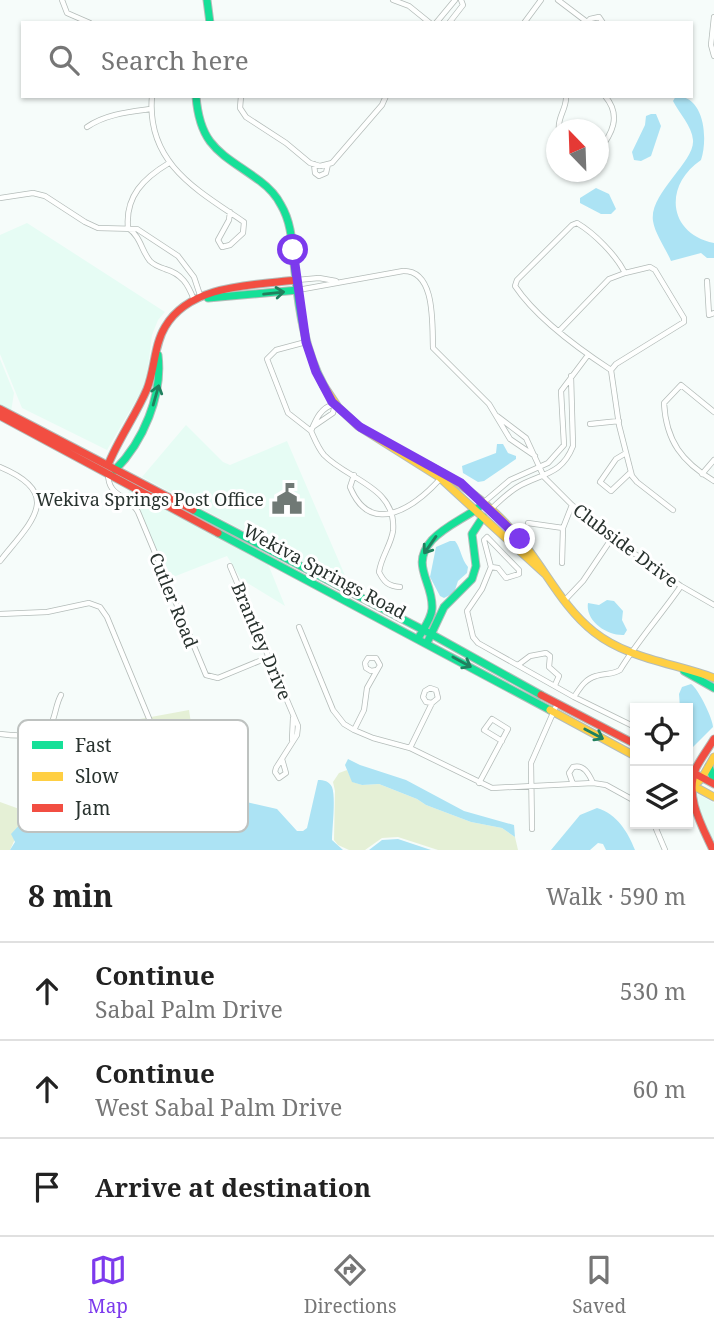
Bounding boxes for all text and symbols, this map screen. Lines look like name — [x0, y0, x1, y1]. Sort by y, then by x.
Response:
search box — [21, 21, 693, 98]
icon: search — [45, 41, 83, 79]
text: Search here — [101, 42, 249, 78]
north arrow — [546, 119, 609, 182]
route start — [277, 234, 308, 265]
one-way arrow — [262, 286, 285, 299]
one-way arrow — [150, 385, 163, 407]
public building icon: Wekiva Springs Post Office — [270, 482, 304, 516]
place label: Wekiva Springs Post Office — [36, 487, 264, 511]
street label: Clubside Drive — [569, 498, 683, 592]
street label: Wekiva Springs Road — [239, 518, 411, 624]
route end — [504, 523, 535, 554]
one-way arrow — [423, 535, 437, 554]
street label: Cutler Road — [144, 549, 204, 651]
street label: Brantley Drive — [226, 579, 298, 703]
one-way arrow — [451, 655, 471, 669]
map controls — [630, 703, 693, 829]
button: locate — [630, 703, 693, 766]
legend — [18, 720, 248, 832]
one-way arrow — [583, 728, 604, 741]
text: Fast — [75, 732, 112, 758]
text: Slow — [75, 763, 119, 789]
button: layers — [630, 766, 693, 829]
text: Jam — [74, 795, 110, 821]
text: 8 min — [28, 875, 113, 916]
text: Walk · 590 m — [546, 880, 686, 912]
text: Continue — [95, 957, 215, 993]
icon: ahead — [28, 972, 66, 1010]
text: 530 m — [620, 975, 686, 1007]
text: Sabal Palm Drive — [95, 993, 283, 1025]
text: Continue — [95, 1055, 215, 1091]
icon: ahead — [28, 1070, 66, 1108]
text: 60 m — [633, 1073, 686, 1105]
text: West Sabal Palm Drive — [95, 1091, 342, 1123]
icon: arrive — [28, 1168, 66, 1206]
text: Arrive at destination — [95, 1169, 371, 1205]
tab: Map — [88, 1251, 128, 1319]
tab: Directions — [304, 1251, 397, 1319]
tab: Saved — [572, 1251, 626, 1319]

